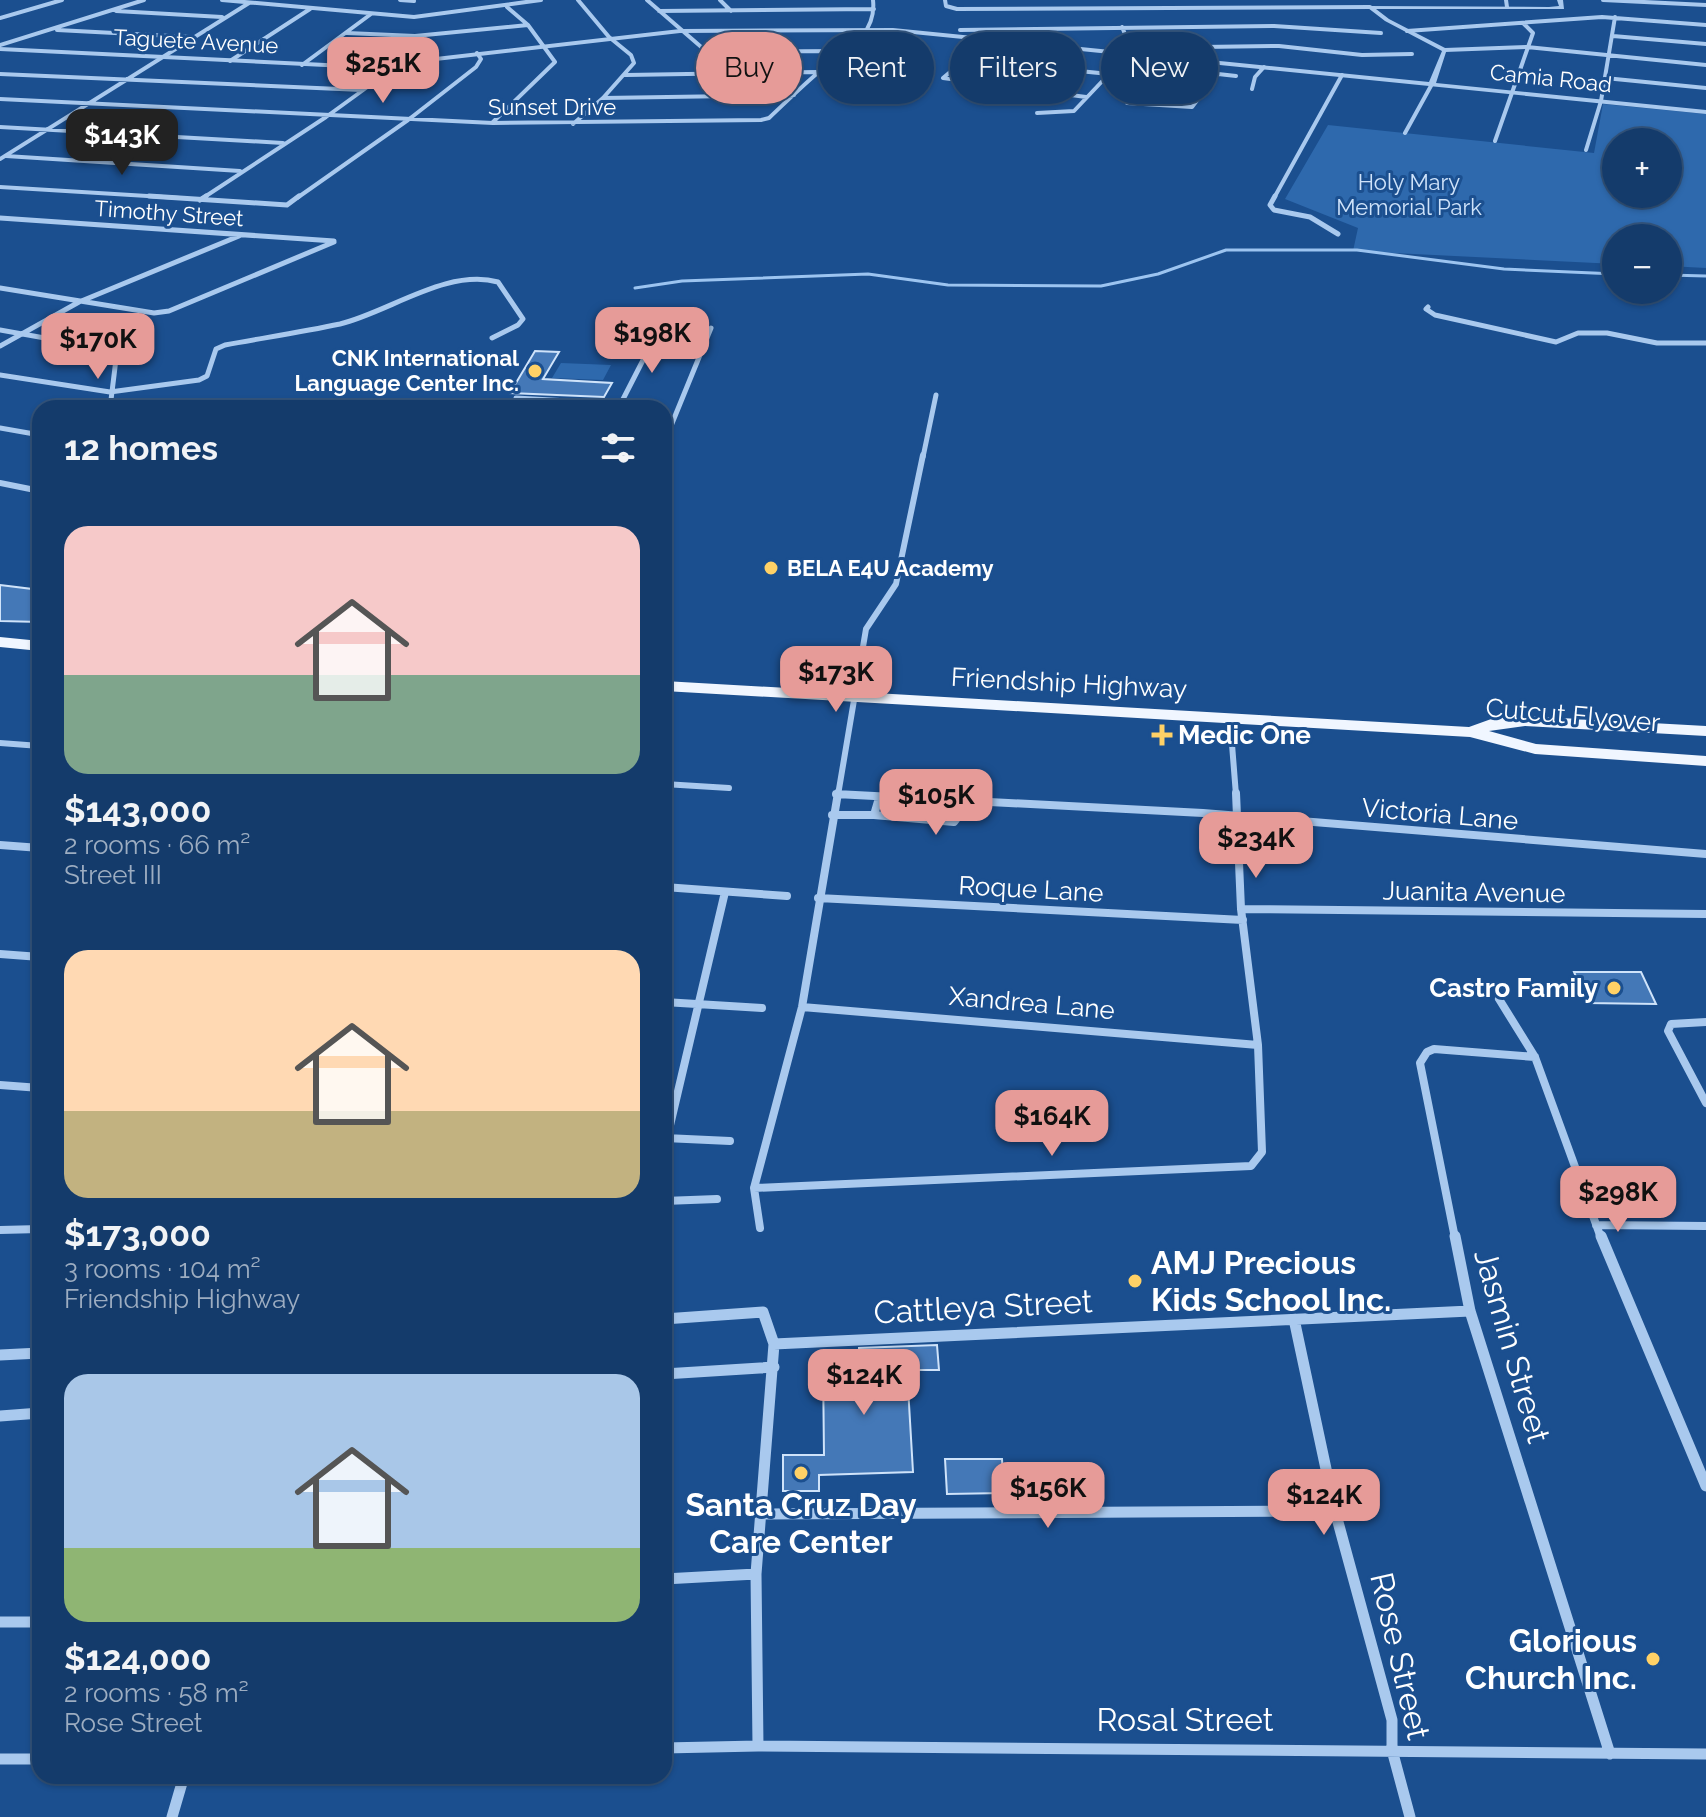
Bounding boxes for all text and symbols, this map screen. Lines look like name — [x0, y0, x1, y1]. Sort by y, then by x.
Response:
street label: Taguete Avenue — [113, 24, 279, 58]
chip: Buy — [696, 32, 802, 104]
chip: Rent — [818, 32, 934, 104]
chip: Filters — [950, 32, 1085, 104]
chip: New — [1101, 32, 1218, 104]
pin: $251K — [327, 37, 439, 105]
text: $251K — [345, 48, 421, 78]
street label: Camia Road — [1489, 59, 1613, 97]
street label: Sunset Drive — [488, 94, 616, 120]
pin: $143K — [66, 109, 178, 177]
text: $143K — [84, 120, 160, 150]
map controls — [1602, 128, 1682, 304]
button: + — [1602, 128, 1682, 208]
park label: Holy Mary Memorial Park — [1336, 169, 1482, 220]
street label: Timothy Street — [94, 195, 245, 231]
button: − — [1602, 224, 1682, 304]
pin: $198K — [596, 307, 708, 375]
pin: $170K — [42, 313, 154, 381]
text: $198K — [613, 318, 691, 348]
text: $170K — [59, 324, 137, 354]
place label: CNK International Language Center Inc. — [294, 345, 520, 396]
marker: CNK International Language Center Inc. — [526, 362, 544, 380]
icon: filters — [596, 426, 640, 470]
text: 12 homes — [64, 428, 218, 468]
place label: BELA E4U Academy — [787, 555, 994, 581]
marker: BELA E4U Academy — [762, 559, 780, 577]
icon: home — [280, 578, 424, 722]
pin: $173K — [780, 646, 892, 714]
text: $173K — [798, 657, 874, 687]
street label: Friendship Highway — [950, 662, 1188, 704]
street label: Cutcut Flyover — [1484, 692, 1662, 738]
place label: Medic One — [1178, 720, 1311, 750]
marker: Medic One — [1153, 726, 1171, 744]
pin: $105K — [880, 769, 992, 837]
text: $105K — [897, 780, 975, 810]
text: $143,000 — [64, 790, 211, 830]
street label: Victoria Lane — [1361, 792, 1519, 836]
pin: $234K — [1200, 812, 1312, 880]
text: $234K — [1217, 823, 1295, 853]
text: 2 rooms · 66 m² — [64, 830, 250, 860]
text: Street III — [64, 860, 162, 890]
street label: Roque Lane — [958, 870, 1104, 908]
street label: Juanita Avenue — [1382, 875, 1566, 909]
place label: Castro Family — [1429, 973, 1598, 1003]
marker: Castro Family — [1605, 979, 1623, 997]
street label: Xandrea Lane — [948, 981, 1116, 1025]
icon: home — [280, 1002, 424, 1146]
pin: $164K — [996, 1090, 1108, 1158]
text: $164K — [1013, 1101, 1091, 1131]
pin: $298K — [1562, 1166, 1674, 1234]
text: $298K — [1578, 1177, 1658, 1207]
text: $173,000 — [64, 1214, 211, 1254]
place label: AMJ Precious Kids School Inc. — [1151, 1244, 1391, 1318]
street label: Jasmin Street — [1467, 1245, 1558, 1447]
text: 3 rooms · 104 m² — [64, 1254, 261, 1284]
marker: AMJ Precious Kids School Inc. — [1126, 1272, 1144, 1290]
street label: Cattleya Street — [873, 1282, 1094, 1331]
text: Friendship Highway — [64, 1284, 300, 1314]
pin: $124K — [808, 1349, 920, 1417]
text: $124K — [826, 1360, 902, 1390]
icon: home — [280, 1426, 424, 1570]
pin: $156K — [992, 1462, 1104, 1530]
marker: Santa Cruz Day Care Center — [792, 1464, 810, 1482]
pin: $124K — [1268, 1469, 1380, 1537]
text: $156K — [1010, 1473, 1086, 1503]
text: $124K — [1286, 1480, 1362, 1510]
place label: Santa Cruz Day Care Center — [685, 1486, 917, 1560]
street label: Rose Street — [1363, 1569, 1438, 1743]
place label: Glorious Church Inc. — [1465, 1622, 1637, 1696]
text: $124,000 — [64, 1638, 211, 1678]
marker: Glorious Church Inc. — [1644, 1650, 1662, 1668]
text: 2 rooms · 58 m² — [64, 1678, 249, 1708]
street label: Rosal Street — [1097, 1701, 1274, 1738]
text: Rose Street — [64, 1708, 203, 1738]

